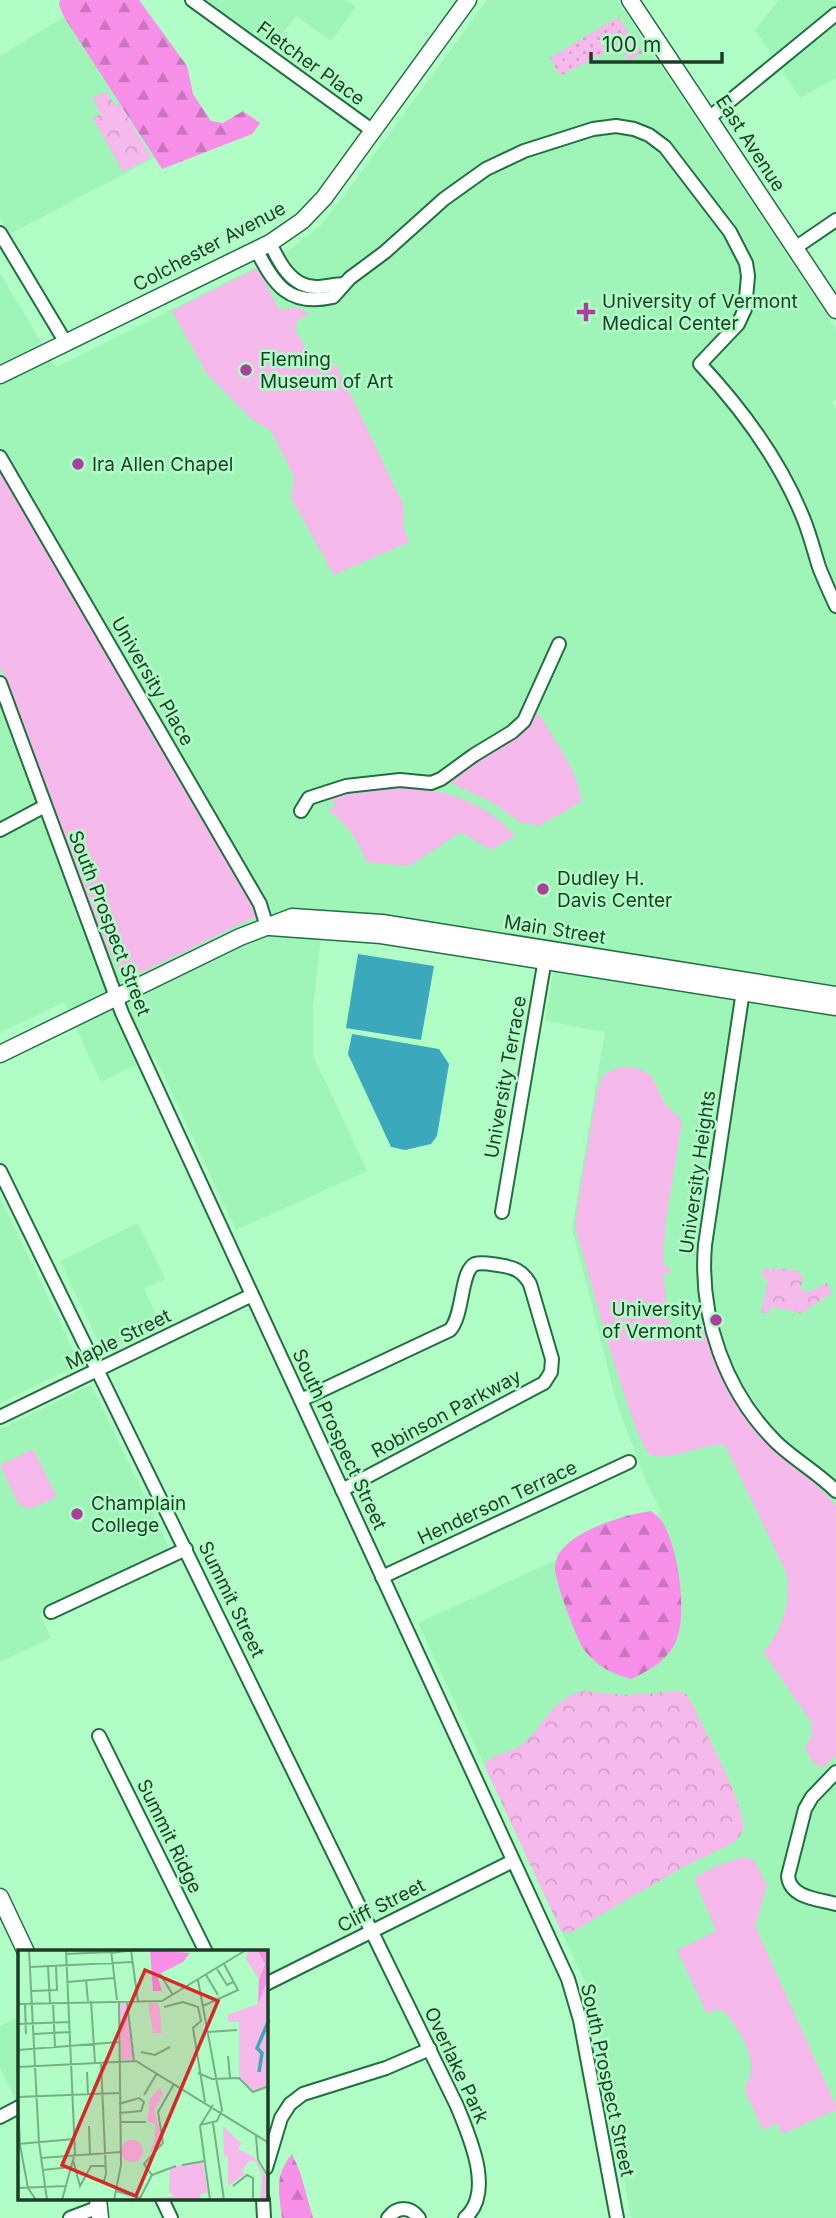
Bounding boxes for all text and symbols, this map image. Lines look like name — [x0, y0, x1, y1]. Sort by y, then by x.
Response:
street label: Fletcher Place — [252, 17, 369, 110]
scale bar — [591, 21, 722, 65]
text: 100 m — [602, 32, 661, 57]
street label: East Avenue — [711, 91, 790, 196]
street label: Colchester Avenue — [129, 197, 289, 296]
place label: University of Vermont Medical Center — [602, 290, 798, 335]
marker: University of Vermont Medical Center — [576, 302, 596, 322]
place label: Fleming Museum of Art — [260, 348, 393, 393]
marker: Fleming Museum of Art — [238, 362, 254, 378]
place label: Ira Allen Chapel — [92, 453, 233, 476]
marker: Ira Allen Chapel — [70, 456, 86, 472]
street label: University Place — [106, 613, 199, 750]
street label: South Prospect Street — [64, 827, 156, 1019]
place label: Dudley H. Davis Center — [557, 867, 672, 912]
marker: Dudley H. Davis Center — [535, 881, 551, 897]
street label: Main Street — [502, 910, 607, 949]
street label: University Terrace — [480, 994, 531, 1160]
street label: University Heights — [675, 1089, 720, 1255]
place label: University of Vermont — [602, 1298, 702, 1343]
street label: Maple Street — [62, 1304, 175, 1375]
marker: University of Vermont — [708, 1312, 724, 1328]
street label: South Prospect Street — [288, 1345, 392, 1533]
street label: Robinson Parkway — [368, 1364, 525, 1463]
street label: Henderson Terrace — [414, 1455, 581, 1550]
place label: Champlain College — [91, 1492, 186, 1537]
marker: Champlain College — [69, 1506, 85, 1522]
street label: Summit Street — [193, 1537, 270, 1661]
street label: Summit Ridge — [132, 1775, 207, 1897]
street label: Cliff Street — [334, 1874, 429, 1937]
inset map — [18, 1950, 268, 2200]
street label: South Prospect Street — [576, 1981, 639, 2179]
street label: Overlake Park — [420, 2003, 494, 2128]

